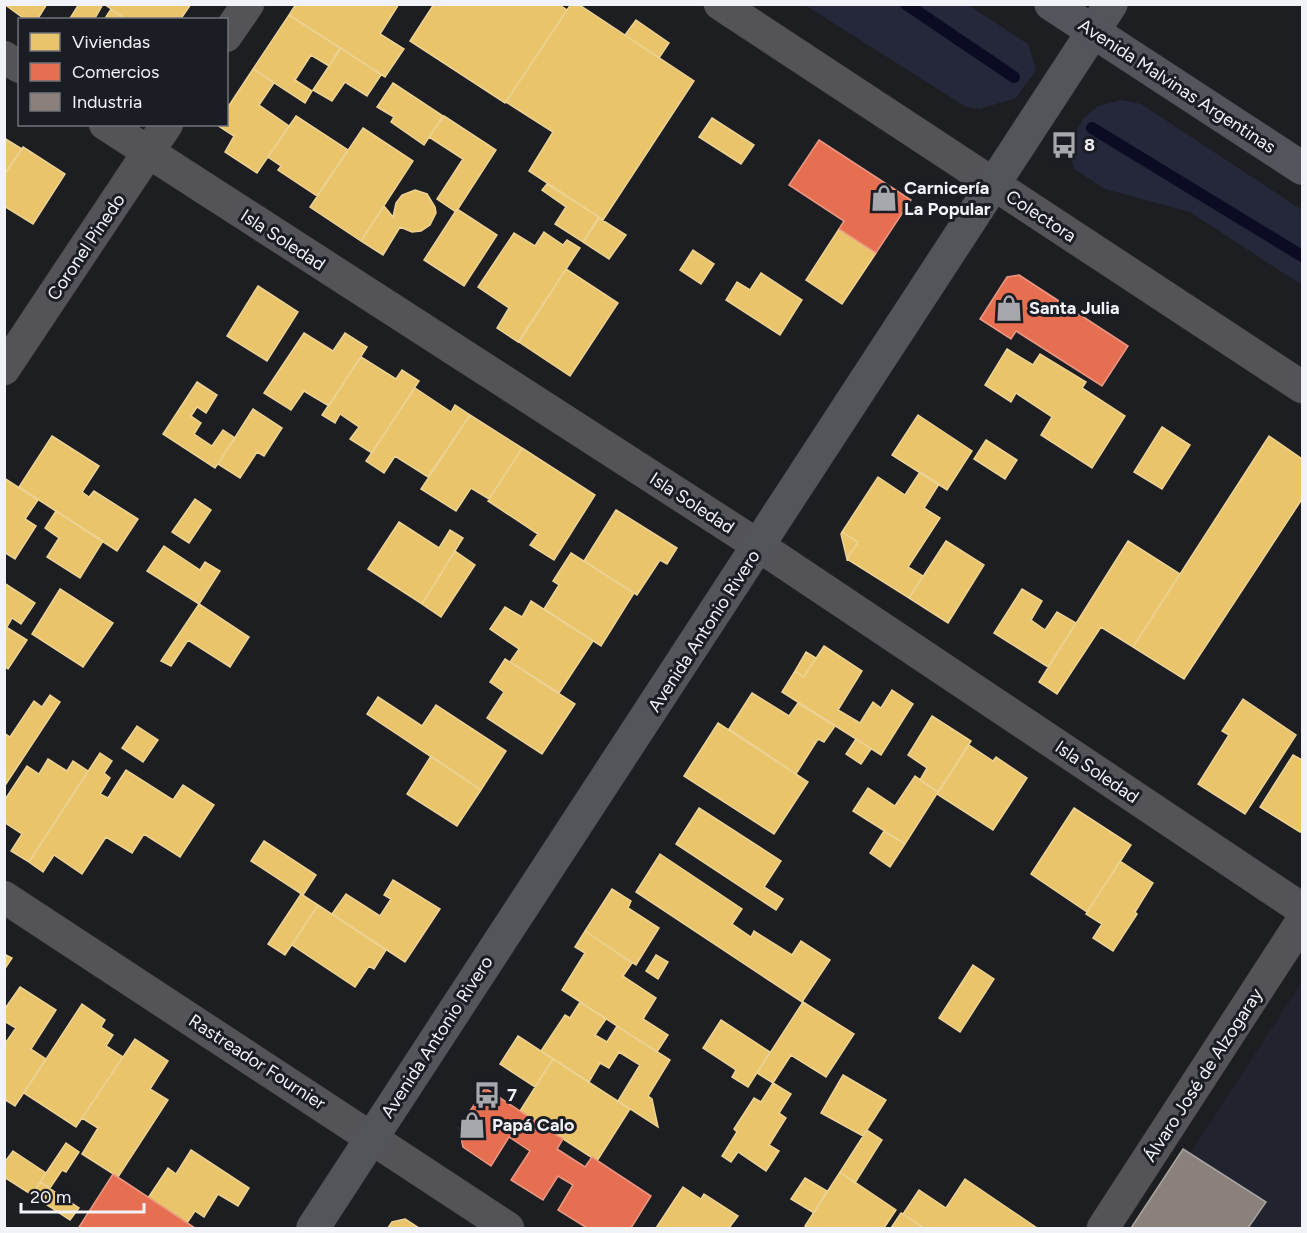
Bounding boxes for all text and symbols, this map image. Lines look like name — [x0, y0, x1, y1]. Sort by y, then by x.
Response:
street label: Avenida Malvinas Argentinas — [1074, 14, 1280, 158]
legend — [18, 18, 228, 126]
text: Viviendas — [72, 31, 150, 53]
text: Comercios — [72, 61, 159, 83]
text: Industria — [72, 91, 142, 113]
bus stop icon: 8 — [1049, 130, 1079, 160]
place label: 8 — [1084, 134, 1095, 156]
place label: Carnicería La Popular — [904, 177, 991, 220]
shop icon: Carnicería La Popular — [869, 183, 899, 213]
street label: Colectora — [1002, 185, 1080, 247]
street label: Coronel Pinedo — [42, 190, 130, 304]
street label: Isla Soledad — [237, 205, 329, 275]
shop icon: Santa Julia — [994, 293, 1024, 323]
place label: Santa Julia — [1029, 297, 1120, 319]
street label: Isla Soledad — [646, 468, 738, 538]
street label: Avenida Antonio Rivero — [643, 546, 765, 716]
street label: Isla Soledad — [1051, 736, 1143, 808]
street label: Avenida Antonio Rivero — [376, 952, 498, 1122]
street label: Álvaro José de Alzogaray — [1139, 984, 1268, 1166]
street label: Rastreador Fournier — [184, 1010, 330, 1114]
bus stop icon: 7 — [472, 1080, 502, 1110]
place label: 7 — [507, 1084, 517, 1106]
shop icon: Papá Calo — [457, 1110, 487, 1140]
place label: Papá Calo — [492, 1114, 574, 1136]
scale bar — [21, 1176, 144, 1214]
text: 20 m — [30, 1186, 71, 1208]

